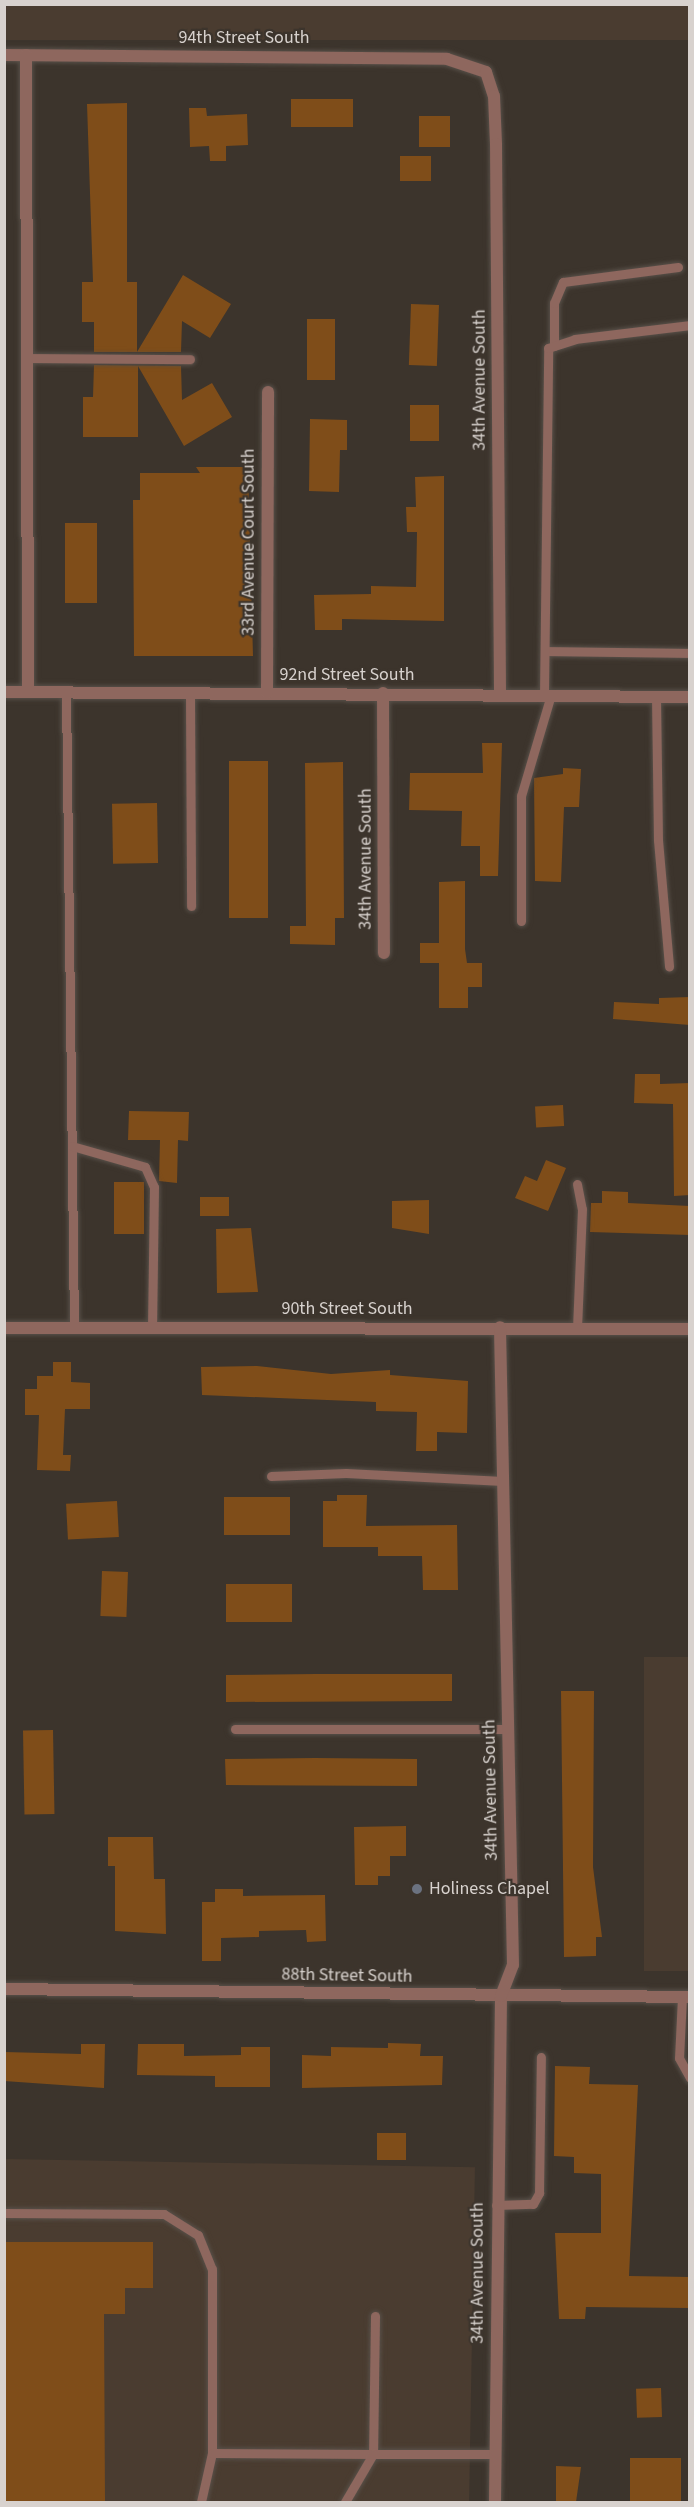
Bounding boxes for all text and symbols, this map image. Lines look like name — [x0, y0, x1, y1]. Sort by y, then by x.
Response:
street label: 94th Street South — [178, 27, 310, 49]
street label: 34th Avenue South — [469, 309, 491, 451]
street label: 33rd Avenue Court South — [238, 448, 260, 636]
street label: 92nd Street South — [279, 664, 415, 686]
street label: 34th Avenue South — [355, 788, 377, 930]
street label: 90th Street South — [281, 1298, 413, 1320]
street label: 34th Avenue South — [479, 1719, 503, 1861]
place label: Holiness Chapel — [429, 1878, 550, 1900]
marker: Holiness Chapel — [410, 1882, 424, 1896]
street label: 88th Street South — [281, 1964, 413, 1988]
street label: 34th Avenue South — [467, 2202, 489, 2344]

